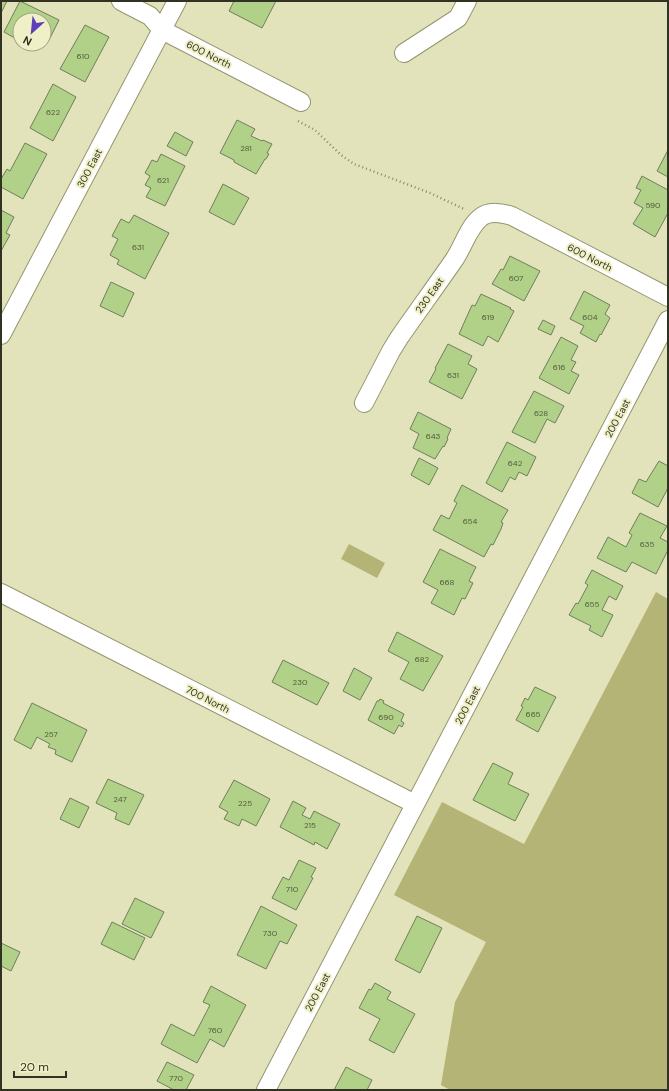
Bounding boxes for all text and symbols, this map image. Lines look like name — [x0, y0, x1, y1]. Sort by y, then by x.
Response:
north arrow — [12, 12, 52, 52]
text: N — [21, 33, 34, 49]
street label: 600 North — [184, 38, 234, 71]
house number: 610 — [77, 51, 90, 61]
house number: 622 — [46, 107, 60, 117]
house number: 281 — [240, 143, 252, 153]
street label: 300 East — [74, 147, 105, 190]
house number: 621 — [157, 175, 169, 185]
house number: 590 — [645, 200, 661, 210]
street label: 600 North — [565, 241, 615, 274]
house number: 631 — [132, 242, 144, 252]
house number: 607 — [509, 273, 523, 283]
street label: 230 East — [412, 275, 447, 316]
house number: 619 — [482, 312, 494, 322]
house number: 604 — [582, 312, 598, 322]
house number: 616 — [553, 362, 565, 372]
house number: 631 — [447, 370, 459, 380]
street label: 200 East — [602, 397, 633, 440]
house number: 628 — [534, 408, 548, 418]
house number: 643 — [426, 431, 441, 441]
house number: 642 — [508, 458, 523, 468]
house number: 654 — [463, 516, 477, 526]
house number: 635 — [640, 539, 654, 549]
house number: 668 — [440, 577, 455, 587]
house number: 655 — [585, 599, 599, 609]
house number: 682 — [415, 654, 430, 664]
house number: 230 — [293, 677, 308, 687]
street label: 700 North — [184, 683, 232, 716]
street label: 200 East — [452, 684, 483, 727]
house number: 665 — [526, 709, 540, 719]
house number: 690 — [378, 712, 394, 722]
house number: 257 — [44, 729, 58, 739]
house number: 247 — [113, 794, 127, 804]
house number: 225 — [238, 798, 252, 808]
house number: 215 — [304, 820, 316, 830]
house number: 710 — [286, 884, 299, 894]
house number: 730 — [263, 928, 278, 938]
street label: 200 East — [302, 971, 333, 1014]
house number: 760 — [208, 1025, 223, 1035]
scale bar — [14, 1053, 66, 1079]
text: 20 m — [20, 1059, 49, 1075]
house number: 770 — [169, 1073, 183, 1083]

